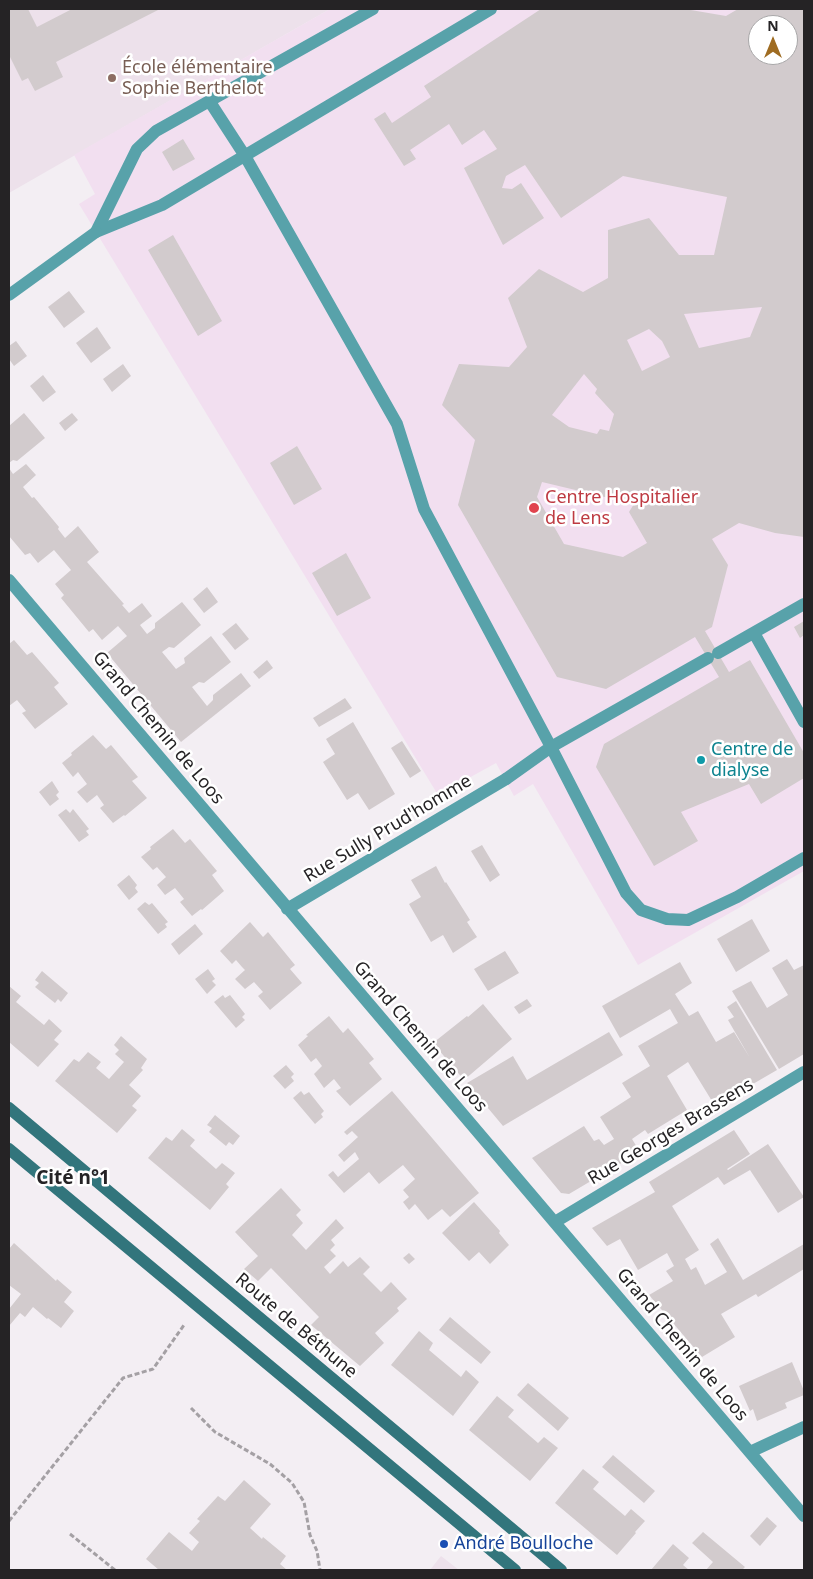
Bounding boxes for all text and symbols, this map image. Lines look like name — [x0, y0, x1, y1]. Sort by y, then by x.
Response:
north arrow — [748, 15, 798, 65]
text: N — [767, 16, 779, 35]
place label: École élémentaire Sophie Berthelot — [122, 57, 273, 100]
marker: École élémentaire Sophie Berthelot — [106, 72, 118, 84]
place label: Centre Hospitalier de Lens — [545, 487, 698, 530]
marker: Centre Hospitalier de Lens — [527, 501, 541, 515]
street label: Grand Chemin de Loos — [88, 647, 228, 809]
place label: Centre de dialyse — [711, 739, 793, 782]
marker: Centre de dialyse — [695, 754, 707, 766]
street label: Rue Sully Prud'homme — [300, 770, 476, 888]
street label: Grand Chemin de Loos — [349, 957, 491, 1117]
street label: Rue Georges Brassens — [584, 1074, 758, 1190]
district label: Cité n°1 — [36, 1168, 110, 1190]
street label: Grand Chemin de Loos — [612, 1264, 752, 1426]
street label: Route de Béthune — [231, 1269, 361, 1383]
place label: André Boulloche — [454, 1533, 593, 1555]
marker: André Boulloche — [438, 1538, 450, 1550]

